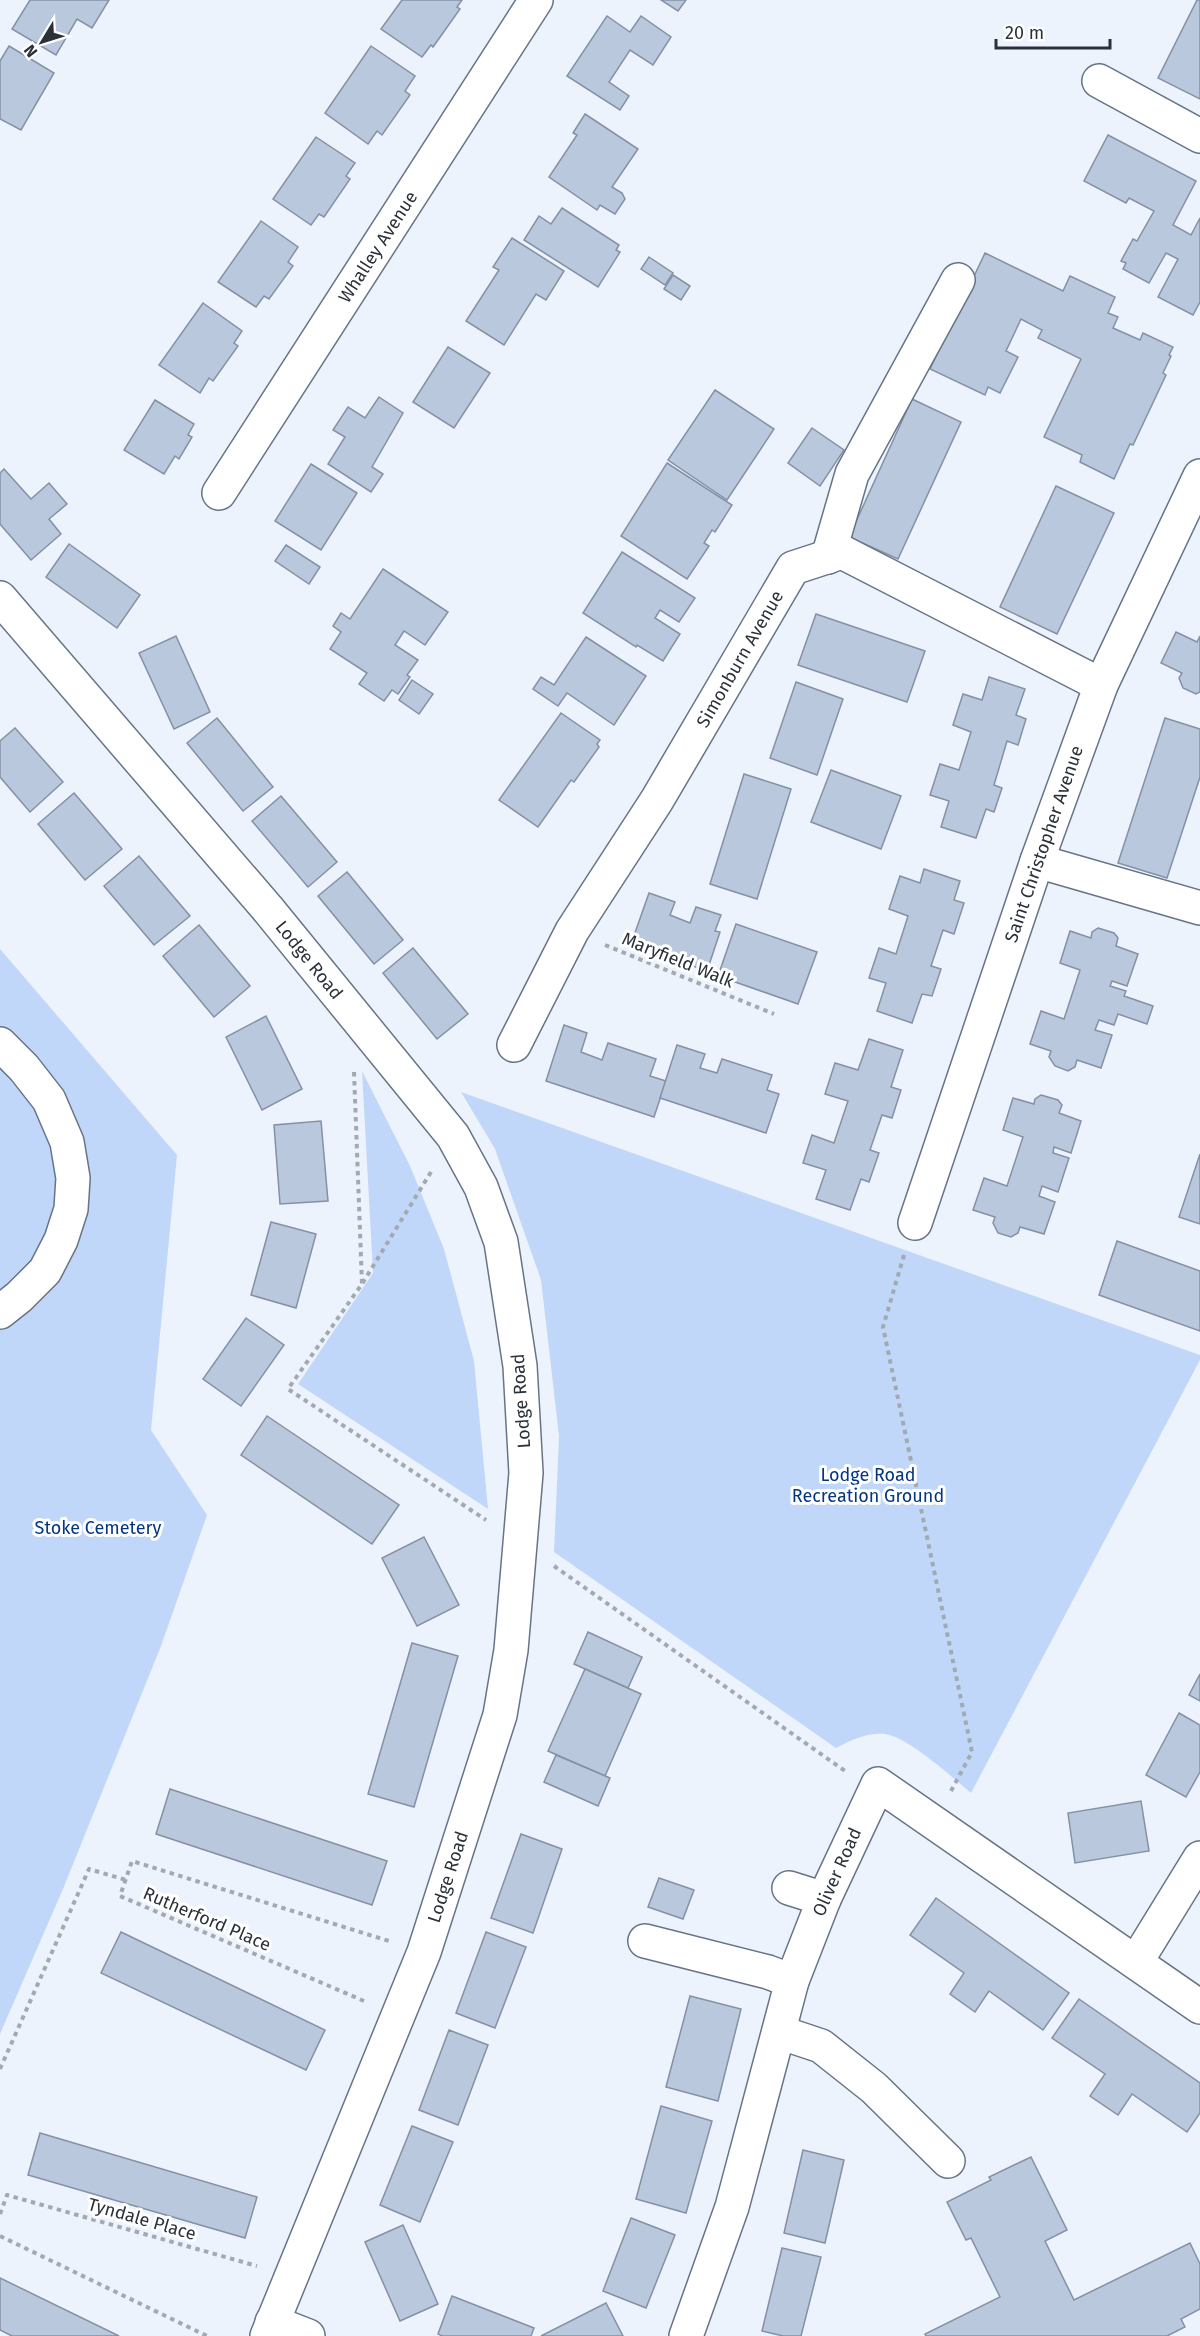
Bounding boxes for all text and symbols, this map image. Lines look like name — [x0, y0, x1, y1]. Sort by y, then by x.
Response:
north arrow — [12, 12, 72, 72]
scale bar — [996, 12, 1110, 50]
text: 20 m — [1005, 22, 1044, 44]
text: N — [20, 41, 41, 61]
street label: Whalley Avenue — [334, 187, 422, 307]
street label: Simonburn Avenue — [692, 587, 788, 731]
street label: Saint Christopher Avenue — [1000, 743, 1088, 945]
street label: Lodge Road — [271, 916, 347, 1004]
street label: Maryfield Walk — [619, 928, 738, 993]
street label: Lodge Road — [507, 1353, 535, 1449]
park label: Lodge Road Recreation Ground — [792, 1464, 944, 1507]
park label: Stoke Cemetery — [35, 1517, 162, 1539]
street label: Oliver Road — [808, 1824, 866, 1920]
street label: Lodge Road — [423, 1828, 473, 1926]
street label: Rutherford Place — [140, 1882, 274, 1956]
street label: Tyndale Place — [85, 2193, 199, 2245]

